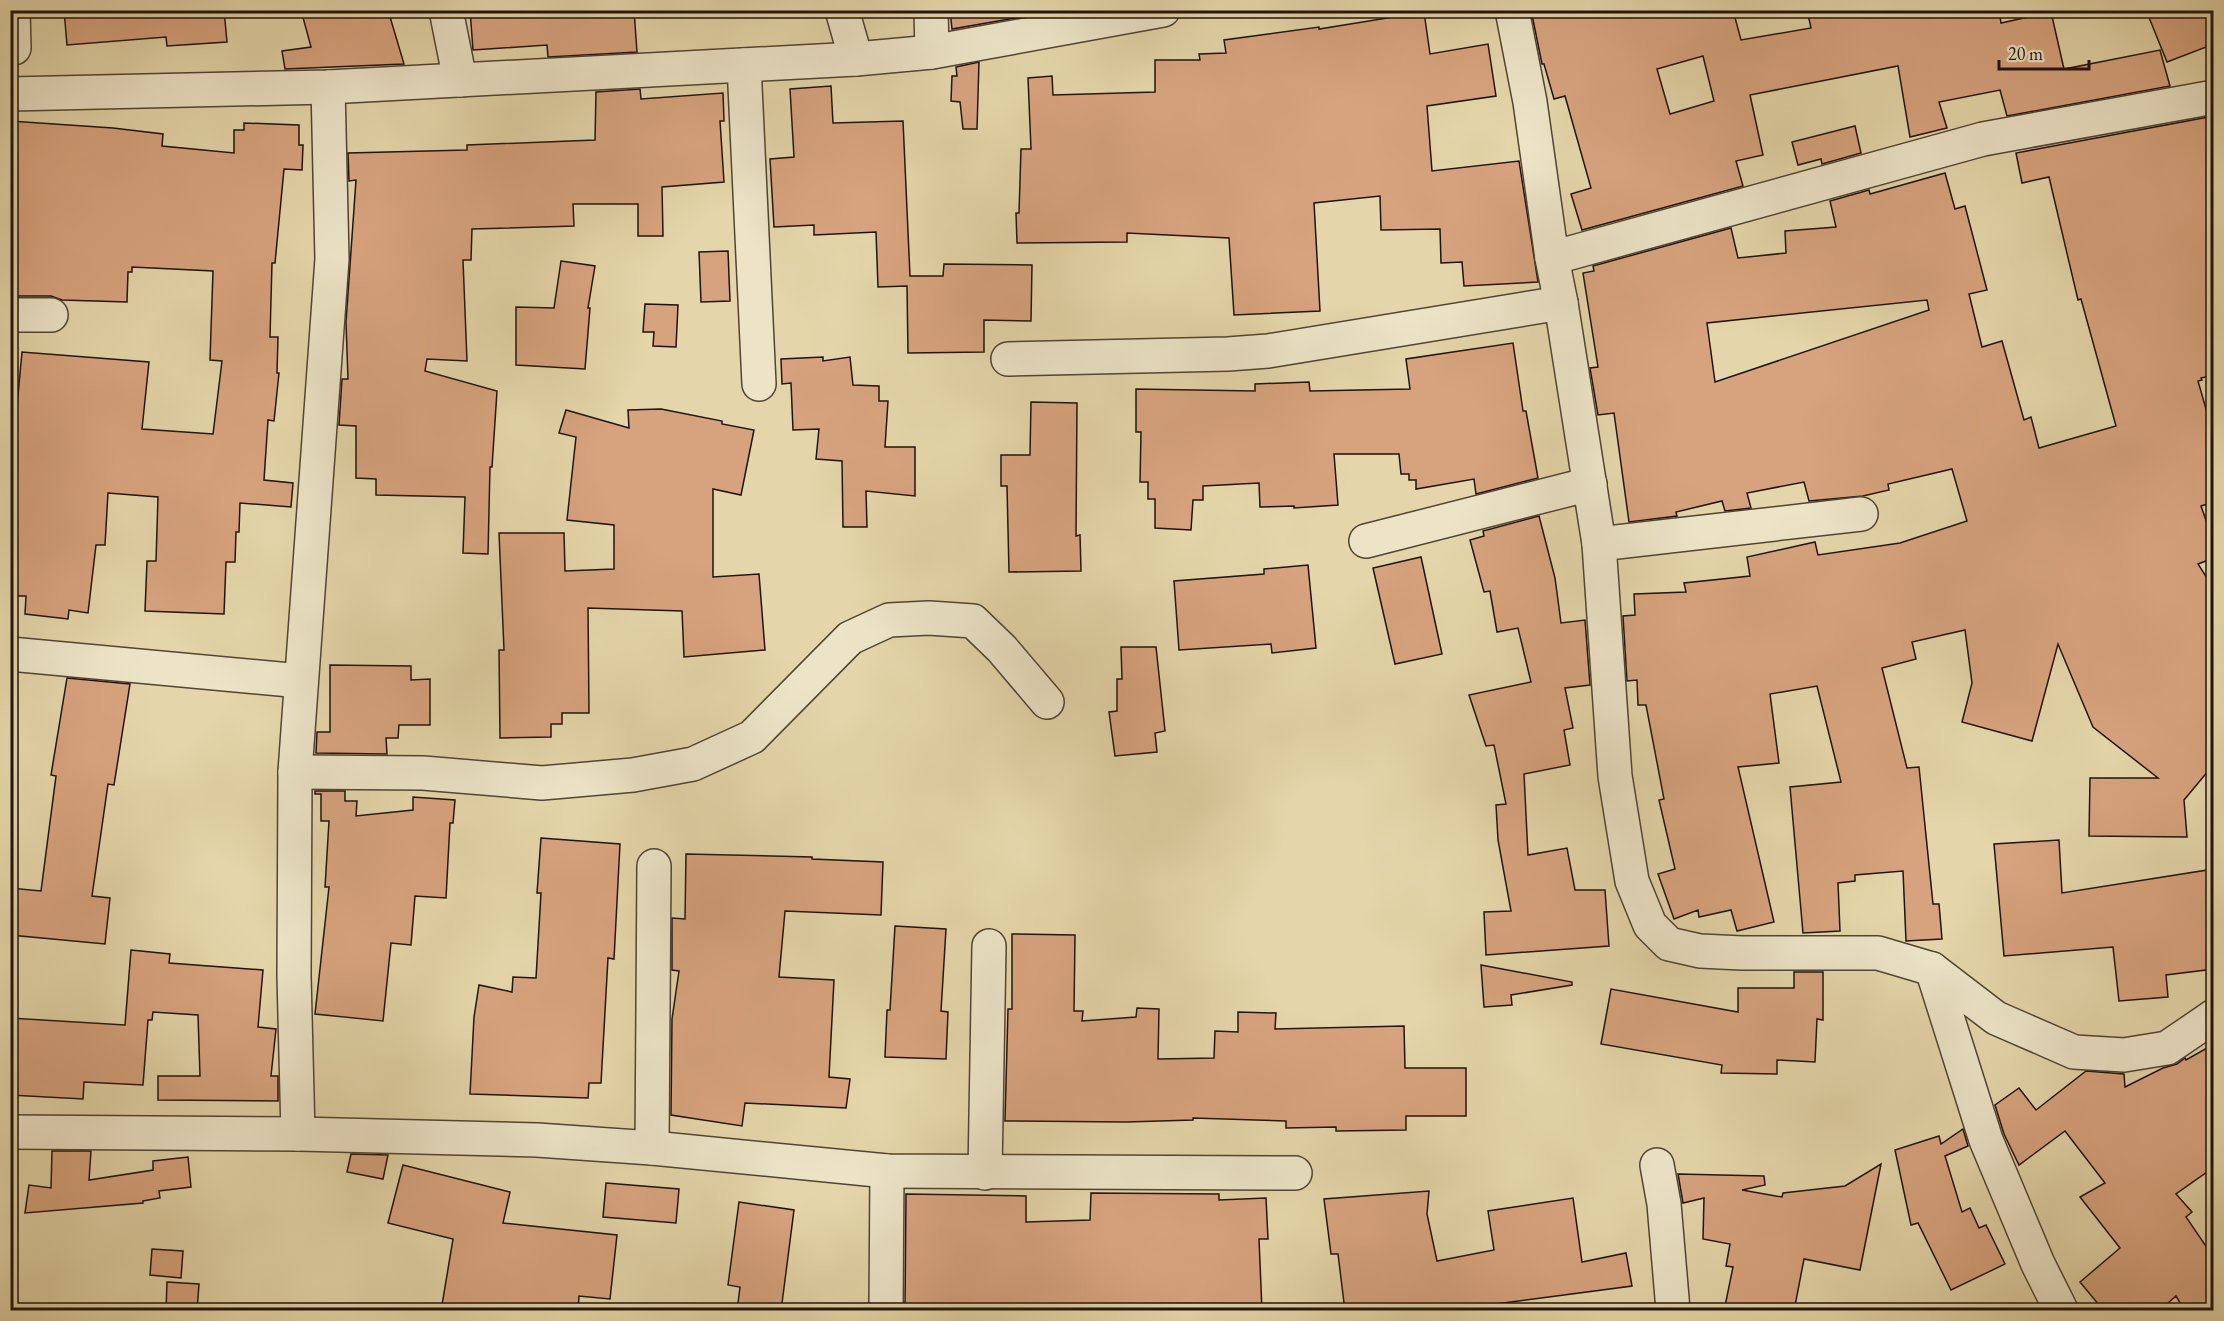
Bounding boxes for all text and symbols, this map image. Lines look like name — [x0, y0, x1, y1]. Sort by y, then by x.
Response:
scale bar — [1999, 33, 2089, 71]
text: 20 m — [2008, 42, 2043, 65]

